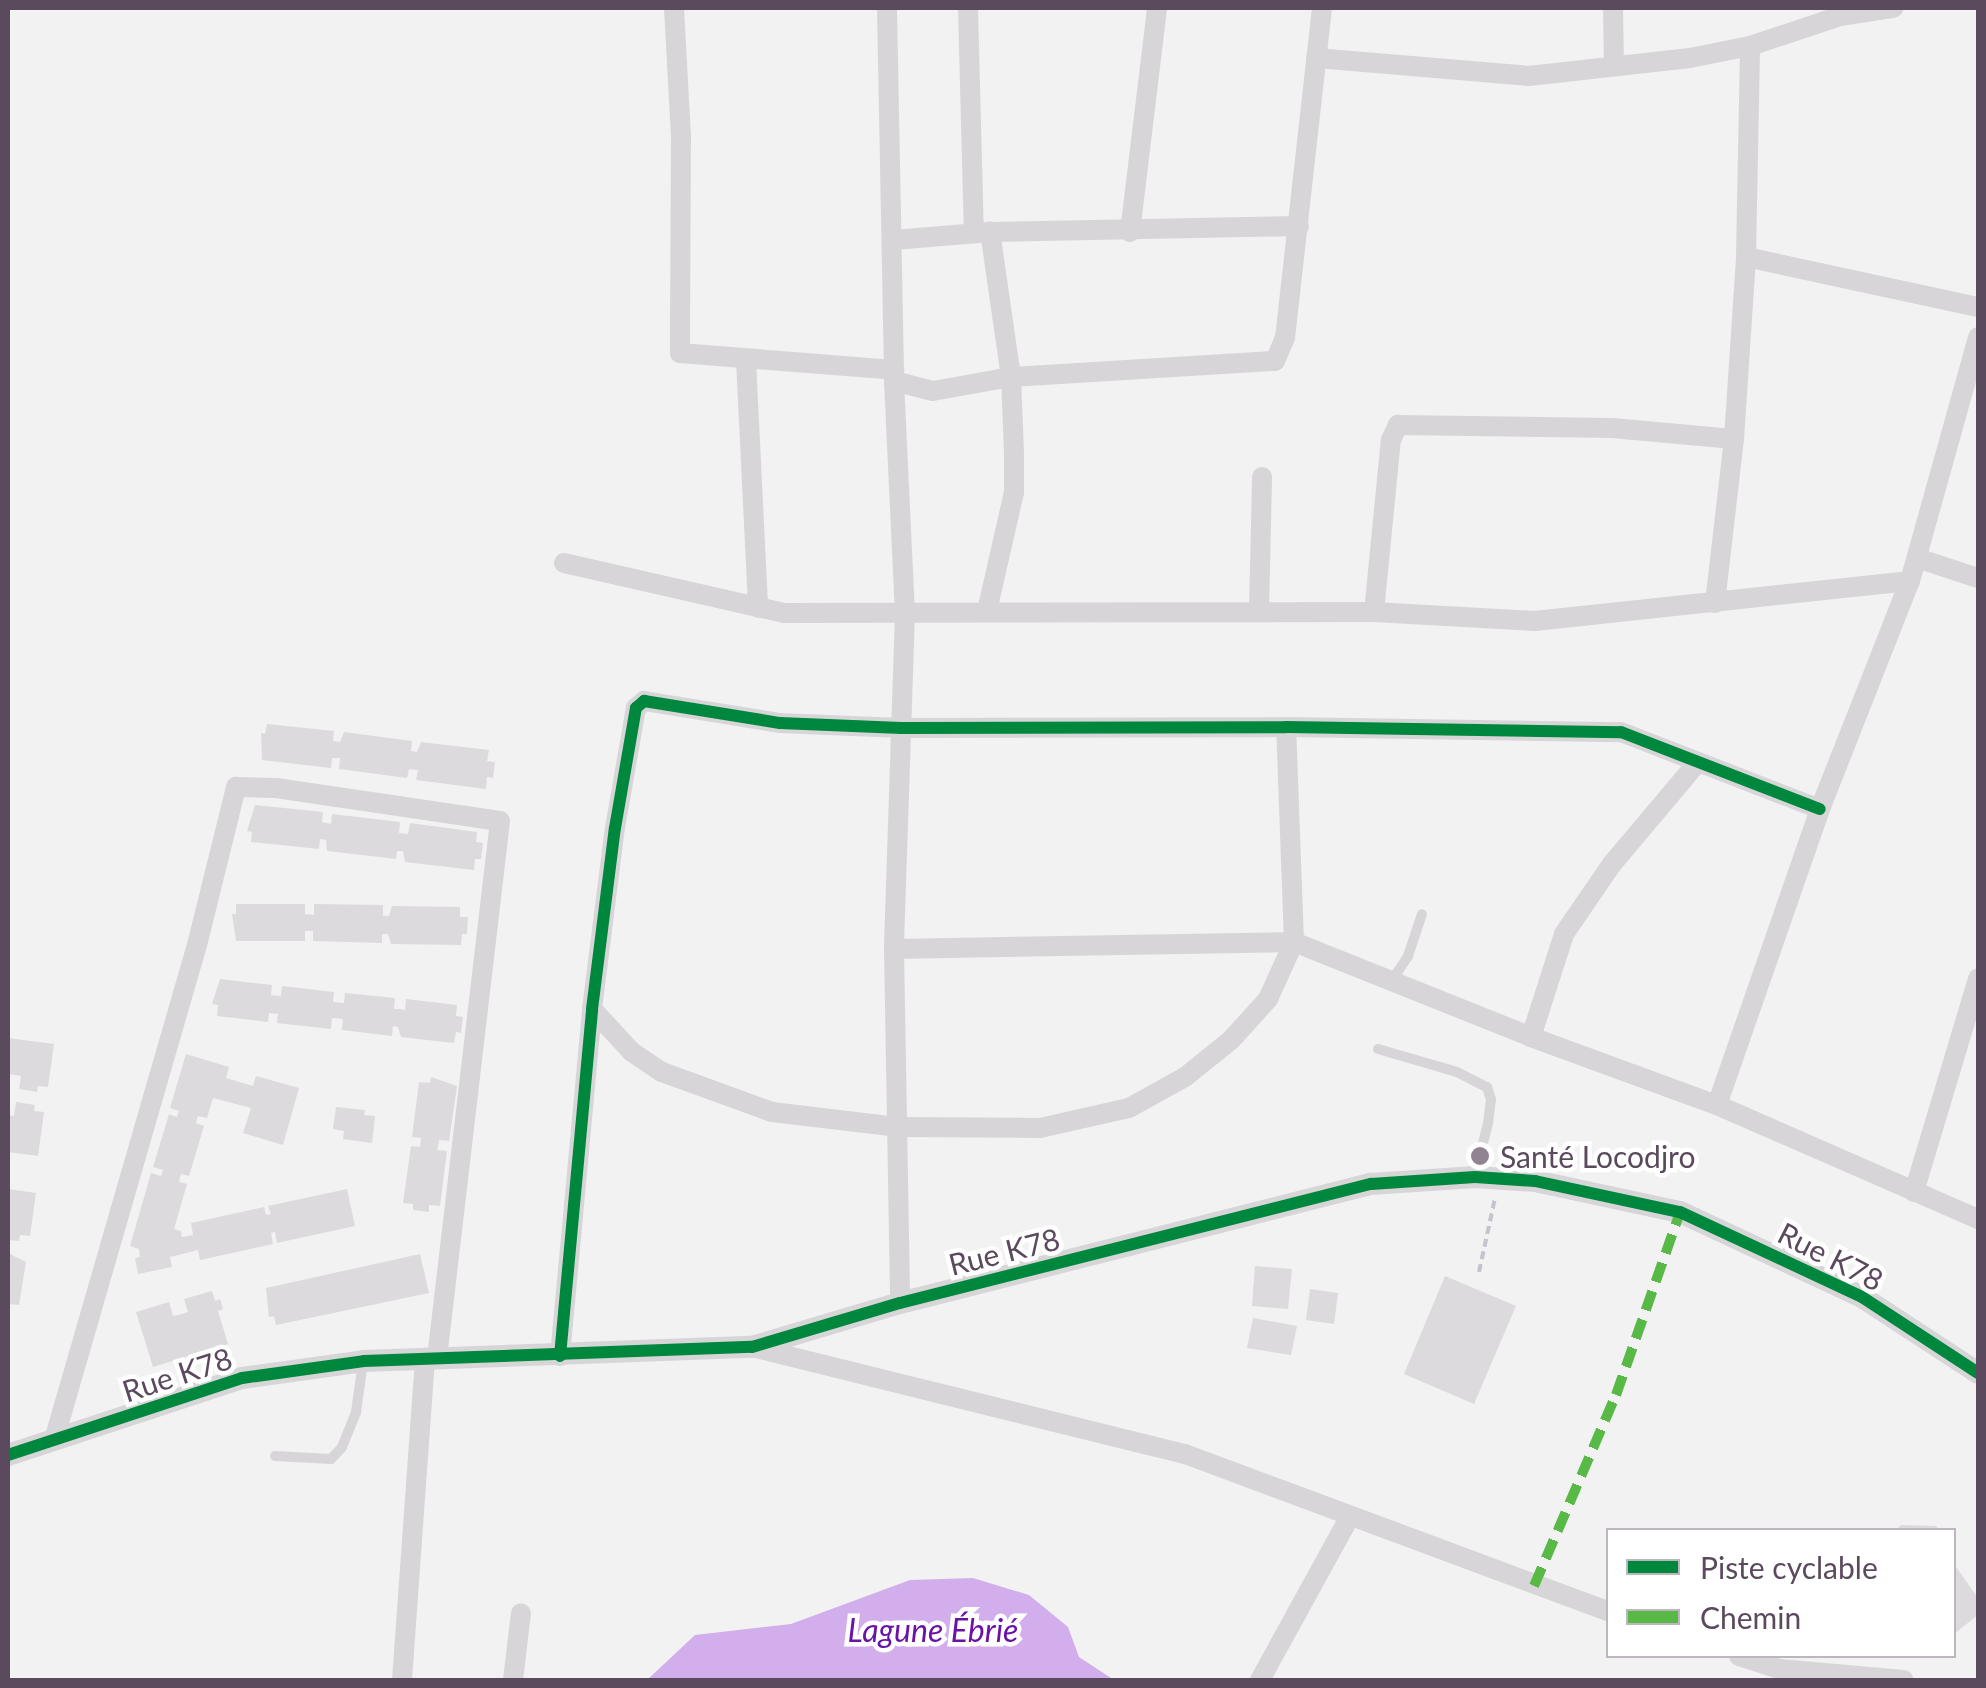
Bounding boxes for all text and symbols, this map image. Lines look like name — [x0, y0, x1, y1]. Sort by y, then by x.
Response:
place label: Santé Locodjro — [1500, 1138, 1695, 1174]
marker: Santé Locodjro — [1469, 1145, 1491, 1167]
street label: Rue K78 — [1772, 1214, 1890, 1298]
street label: Rue K78 — [945, 1220, 1063, 1282]
street label: Rue K78 — [118, 1339, 236, 1409]
legend — [1606, 1528, 1956, 1658]
text: Piste cyclable — [1700, 1549, 1878, 1585]
text: Chemin — [1700, 1599, 1801, 1635]
water label: Lagune Ébrié — [848, 1611, 1018, 1649]

